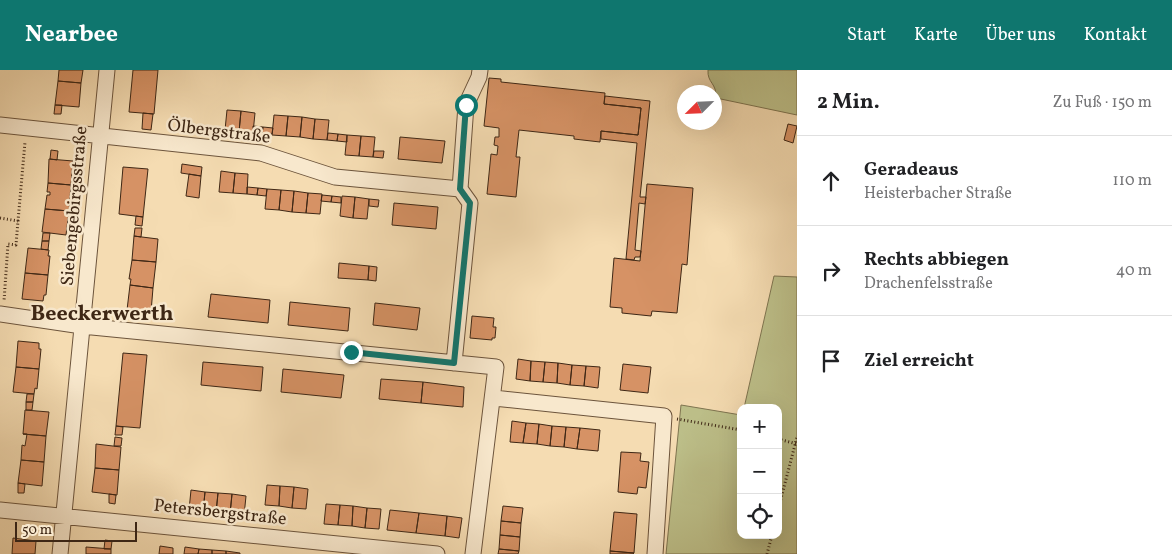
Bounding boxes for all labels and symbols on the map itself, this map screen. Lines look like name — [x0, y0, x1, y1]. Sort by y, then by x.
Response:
north arrow — [677, 85, 722, 130]
route start — [455, 94, 478, 117]
street label: Ölbergstraße — [166, 113, 272, 151]
street label: Siebengebirgsstraße — [56, 125, 94, 287]
district label: Beeckerwerth — [30, 299, 174, 330]
route end — [340, 341, 363, 364]
street label: Petersbergstraße — [152, 494, 288, 532]
scale bar — [15, 519, 138, 542]

